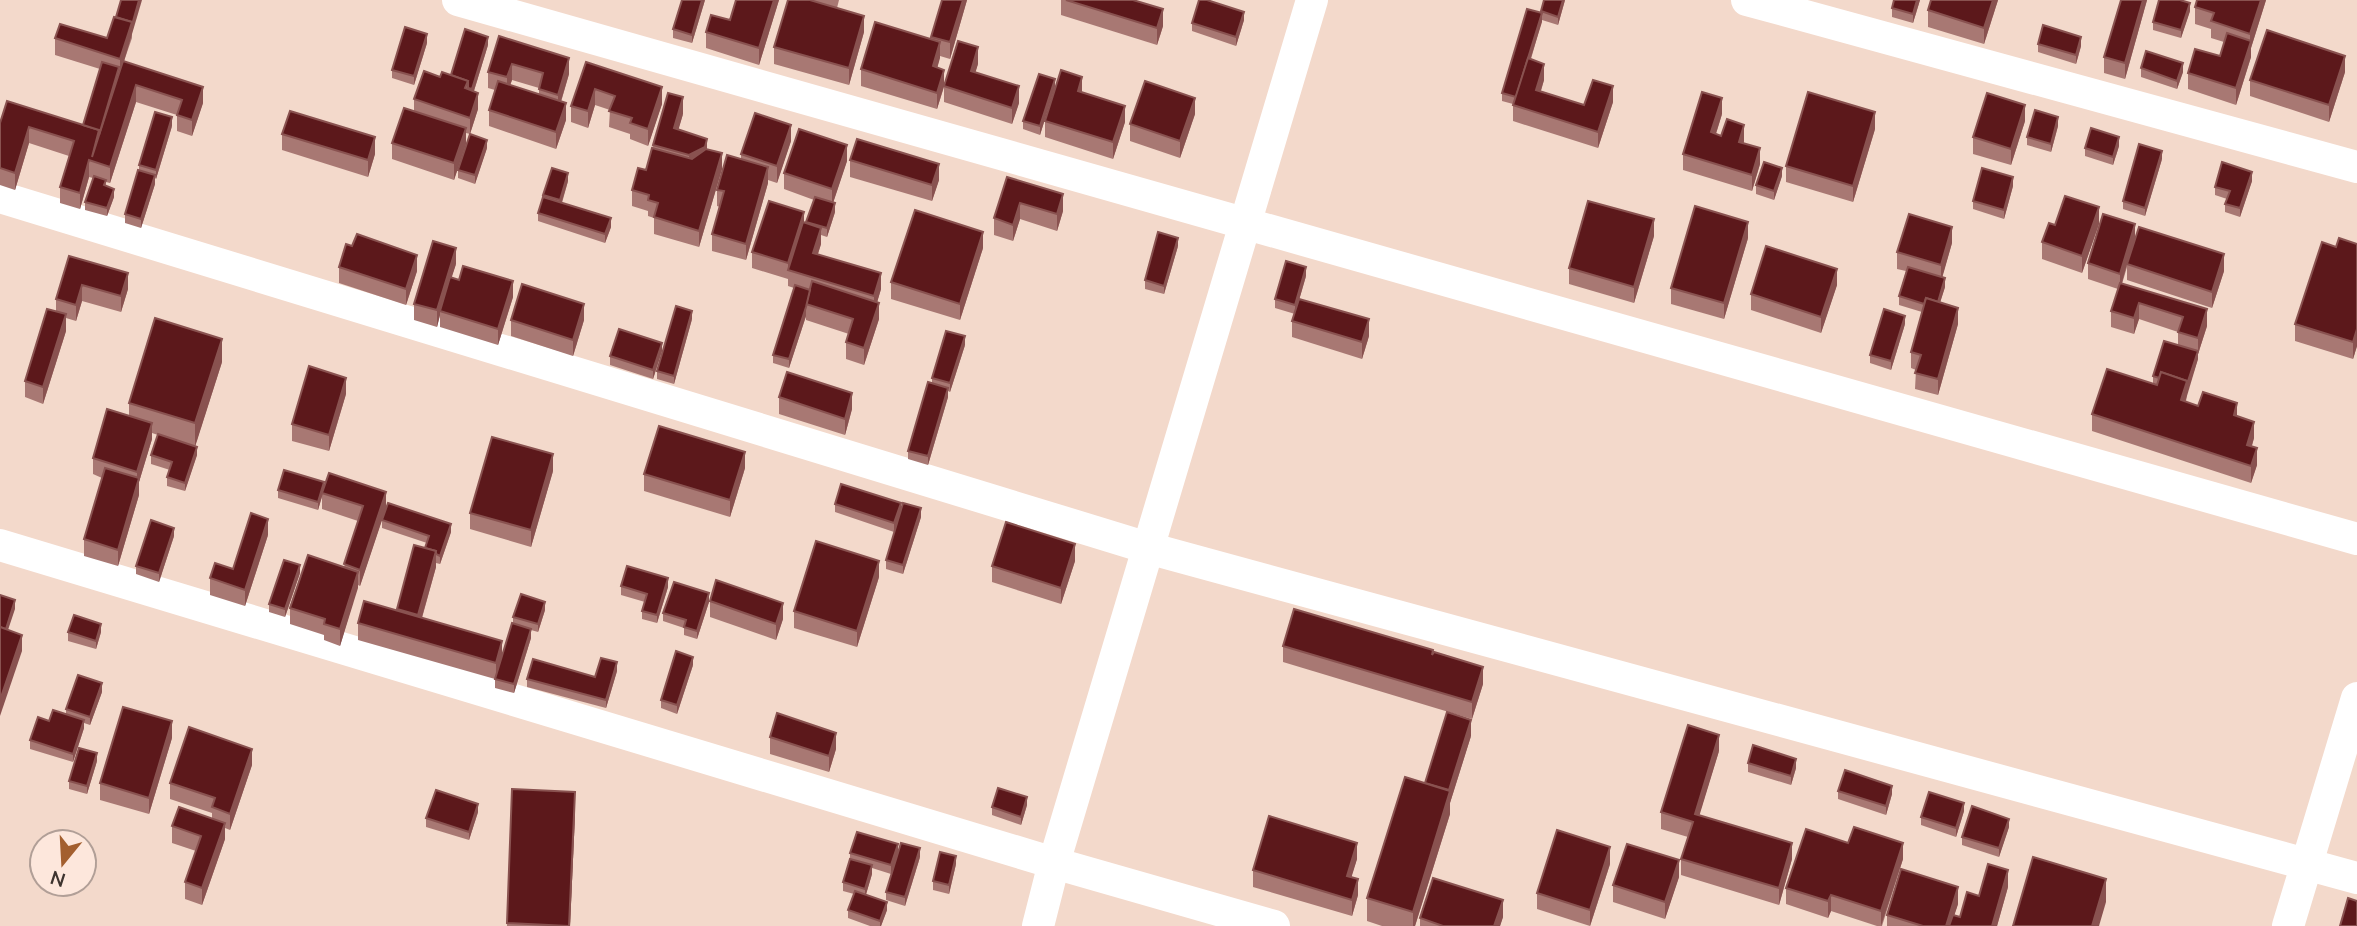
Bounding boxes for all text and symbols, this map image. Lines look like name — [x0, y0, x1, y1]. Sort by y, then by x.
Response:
north arrow — [28, 828, 98, 898]
text: N — [47, 866, 68, 893]

